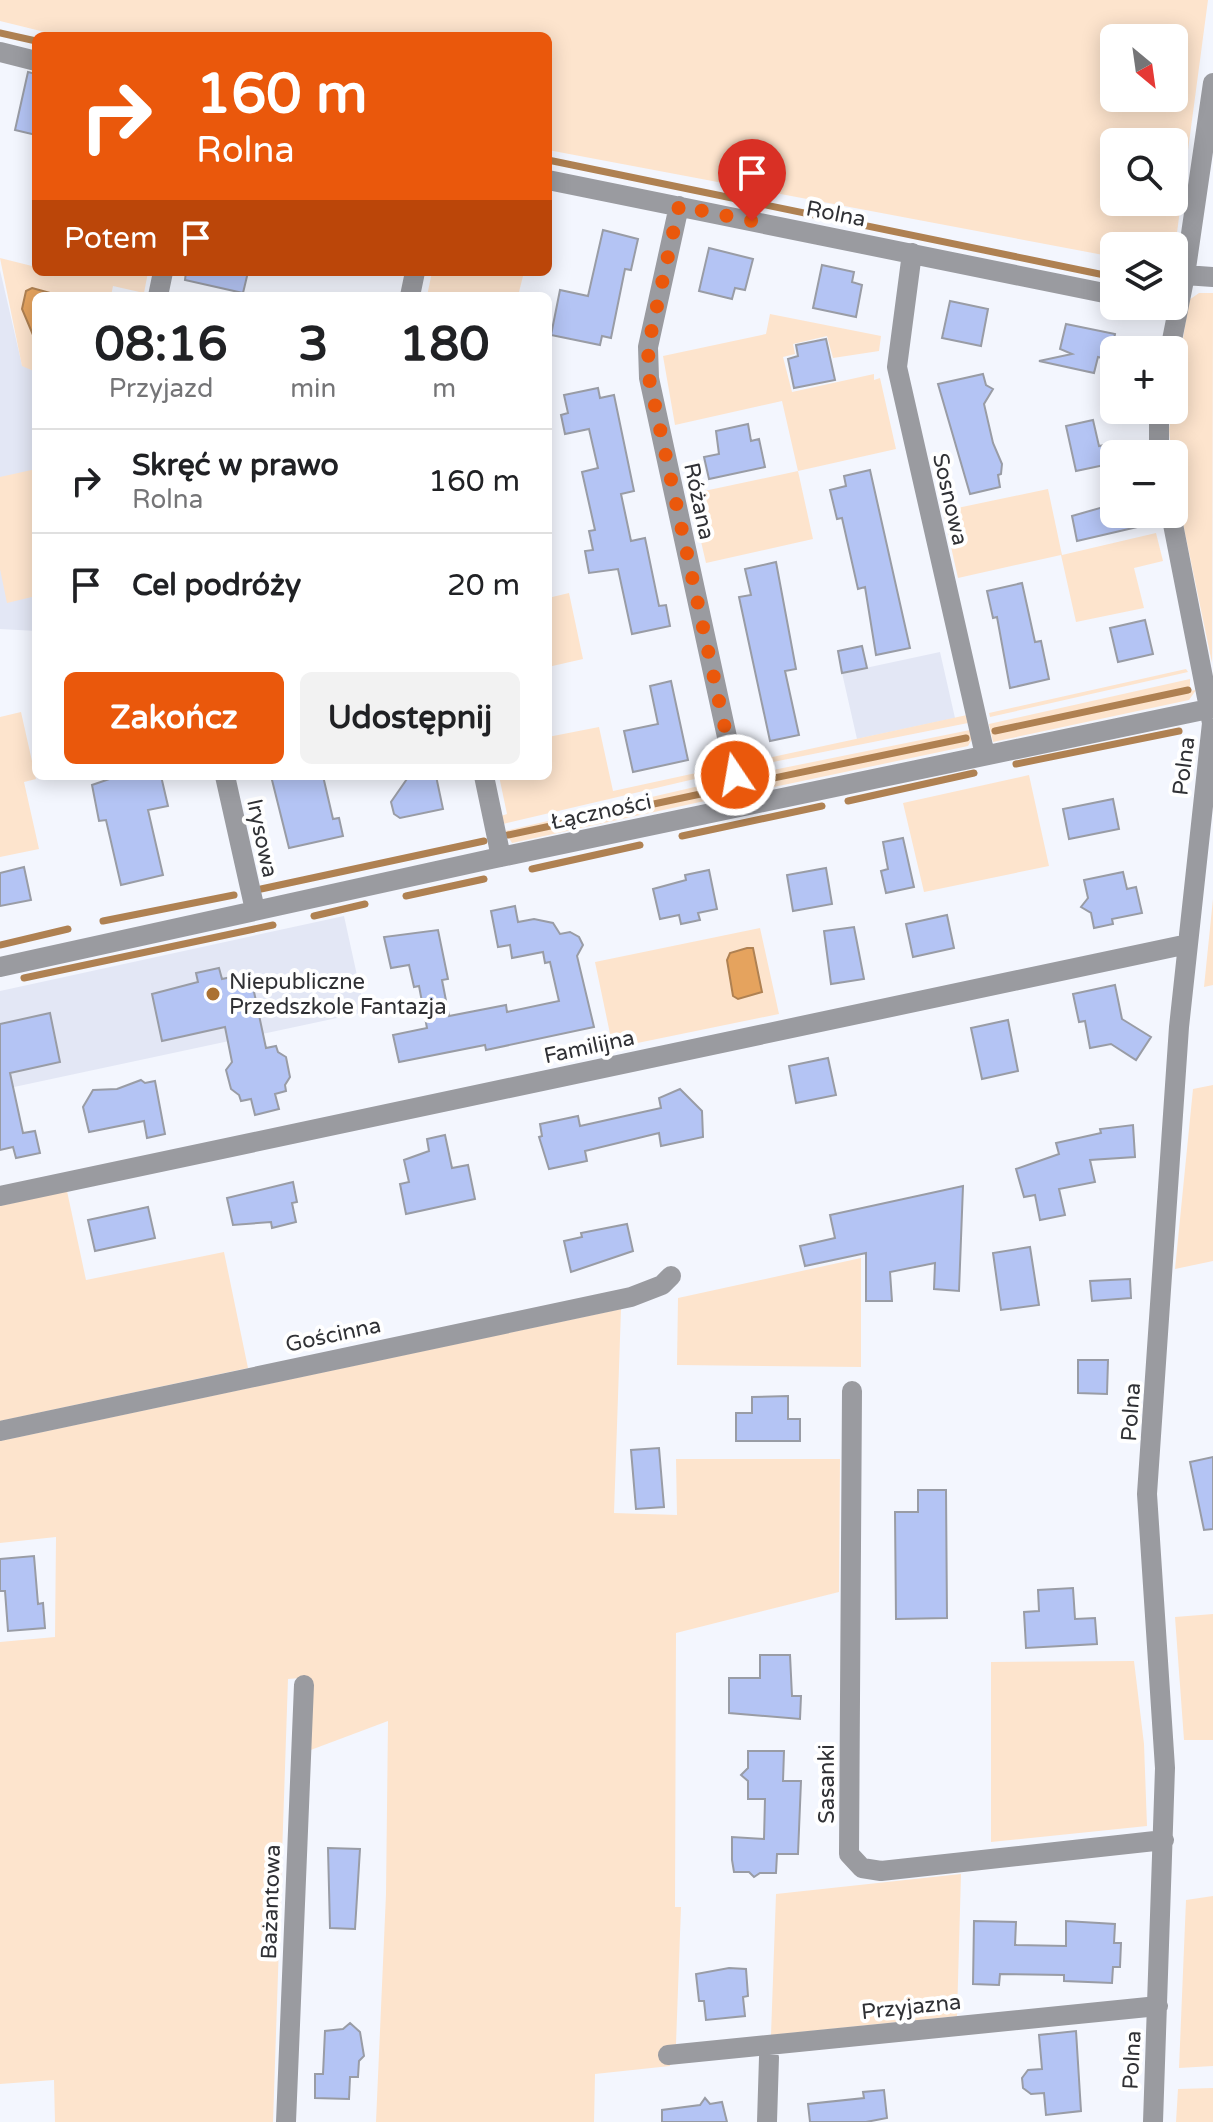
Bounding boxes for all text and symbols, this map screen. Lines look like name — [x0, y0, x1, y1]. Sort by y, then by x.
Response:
north arrow — [1100, 24, 1188, 112]
map controls — [1100, 24, 1188, 528]
text: 160 m — [196, 61, 367, 128]
icon: right — [64, 64, 168, 168]
button: search — [1100, 128, 1188, 216]
text: Rolna — [196, 129, 295, 172]
pin — [718, 139, 786, 221]
icon: arrive — [730, 151, 774, 195]
street label: Rolna — [804, 195, 868, 232]
icon: arrive — [174, 216, 218, 260]
text: Potem — [64, 220, 158, 257]
button: layers — [1100, 232, 1188, 320]
text: 08:16 — [95, 316, 228, 374]
text: 3 — [298, 316, 328, 374]
text: 180 — [399, 316, 489, 374]
button: + — [1100, 336, 1188, 424]
text: Przyjazd — [109, 373, 213, 404]
text: min — [290, 373, 336, 404]
text: m — [432, 373, 456, 404]
button: − — [1100, 440, 1188, 528]
text: Skręć w prawo — [132, 447, 339, 484]
street label: Sosnowa — [927, 451, 973, 548]
icon: right — [64, 459, 108, 503]
street label: Różana — [678, 460, 720, 542]
text: 160 m — [428, 463, 520, 500]
text: Rolna — [132, 484, 203, 515]
icon: arrive — [64, 563, 108, 607]
text: Cel podróży — [132, 567, 301, 604]
text: 20 m — [447, 567, 520, 604]
button: Zakończ — [64, 672, 284, 764]
button: Udostępnij — [300, 672, 520, 764]
position arrow — [693, 733, 777, 817]
street label: Polna — [1167, 735, 1200, 797]
street label: Łączności — [549, 789, 654, 835]
street label: Irysowa — [241, 797, 283, 880]
place label: Niepubliczne Przedszkole Fantazja — [229, 969, 447, 1020]
marker: Niepubliczne Przedszkole Fantazja — [204, 985, 222, 1003]
street label: Familijna — [541, 1025, 637, 1069]
street label: Gościnna — [283, 1312, 383, 1358]
street label: Polna — [1116, 1382, 1146, 1442]
street label: Sasanki — [814, 1744, 840, 1824]
street label: Bażantowa — [256, 1844, 286, 1960]
street label: Przyjazna — [860, 1989, 962, 2025]
street label: Polna — [1117, 2030, 1147, 2090]

